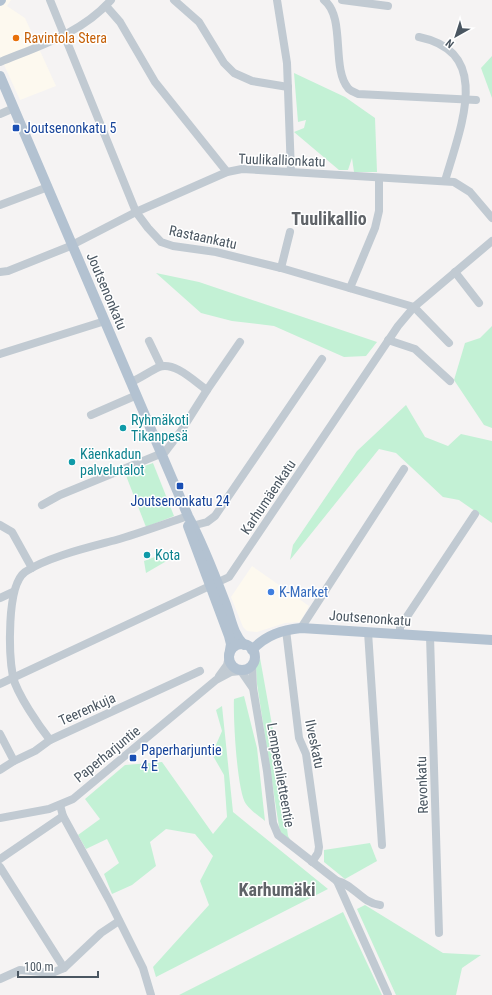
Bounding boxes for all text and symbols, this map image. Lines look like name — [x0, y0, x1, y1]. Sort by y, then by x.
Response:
north arrow — [436, 16, 476, 56]
place label: Ravintola Stera — [24, 30, 107, 46]
marker: Ravintola Stera — [11, 33, 21, 43]
text: N — [443, 36, 457, 51]
place label: Joutsenonkatu 5 — [24, 120, 116, 136]
marker: Joutsenonkatu 5 — [11, 123, 21, 133]
street label: Tuulikallionkatu — [238, 150, 326, 170]
district label: Tuulikallio — [291, 208, 367, 229]
street label: Rastaankatu — [168, 222, 238, 252]
street label: Joutsenonkatu — [84, 250, 130, 332]
place label: Ryhmäkoti Tikanpesä — [131, 412, 189, 444]
marker: Ryhmäkoti Tikanpesä — [118, 423, 128, 433]
place label: Käenkadun palvelutalot — [80, 446, 145, 478]
marker: Käenkadun palvelutalot — [67, 457, 77, 467]
street label: Karhumäenkatu — [237, 457, 299, 537]
marker: Joutsenonkatu 24 — [175, 481, 185, 491]
place label: Joutsenonkatu 24 — [130, 493, 230, 509]
place label: Kota — [155, 547, 180, 563]
marker: Kota — [142, 550, 152, 560]
place label: K-Market — [279, 584, 328, 600]
marker: K-Market — [266, 587, 276, 597]
street label: Joutsenonkatu — [328, 607, 412, 629]
street label: Teerenkuja — [56, 689, 118, 729]
street label: Ilveskatu — [302, 718, 328, 770]
street label: Paperharjuntie — [71, 722, 144, 786]
street label: Lempeenlietteentie — [264, 722, 298, 829]
place label: Paperharjuntie 4 E — [141, 742, 222, 774]
marker: Paperharjuntie 4 E — [128, 753, 138, 763]
street label: Revonkatu — [413, 756, 431, 814]
district label: Karhumäki — [238, 879, 316, 900]
scale bar — [18, 953, 98, 979]
text: 100 m — [24, 960, 54, 974]

